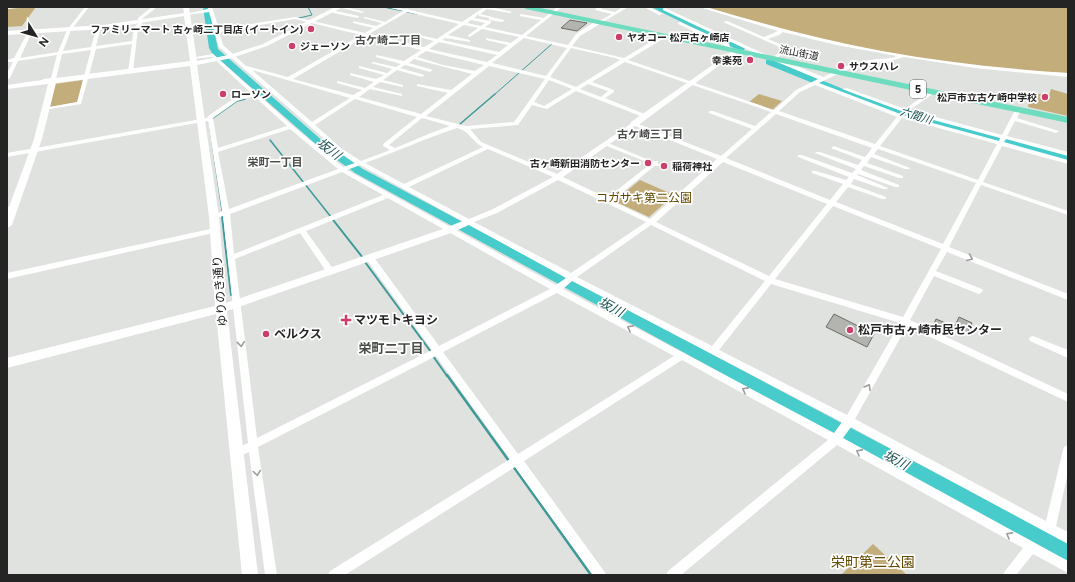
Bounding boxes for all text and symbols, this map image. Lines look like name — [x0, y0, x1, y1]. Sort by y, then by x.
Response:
north arrow — [16, 16, 56, 56]
place label: ファミリーマート 古ヶ崎二丁目店 (イートイン) — [91, 23, 303, 36]
marker: ファミリーマート 古ヶ崎二丁目店 (イートイン) — [306, 24, 316, 34]
place label: ヤオコー 松戸古ヶ崎店 — [627, 31, 729, 44]
marker: ヤオコー 松戸古ヶ崎店 — [614, 32, 624, 42]
text: N — [36, 34, 51, 49]
district label: 古ケ崎二丁目 — [355, 34, 421, 47]
place label: ジェーソン — [300, 40, 350, 53]
marker: ジェーソン — [287, 41, 297, 51]
street label: 流山街道 — [778, 43, 820, 63]
place label: 幸楽苑 — [712, 54, 742, 67]
marker: 幸楽苑 — [745, 55, 755, 65]
place label: サウスハレ — [849, 60, 899, 73]
marker: サウスハレ — [836, 61, 846, 71]
road number: 5 — [910, 80, 926, 98]
place label: ローソン — [231, 88, 271, 101]
marker: ローソン — [218, 89, 228, 99]
place label: 松戸市立古ケ崎中学校 — [937, 91, 1037, 104]
marker: 松戸市立古ケ崎中学校 — [1040, 92, 1050, 102]
water label: 六間川 — [898, 105, 935, 127]
district label: 古ケ崎三丁目 — [617, 128, 683, 141]
water label: 坂川 — [314, 135, 345, 164]
district label: 栄町一丁目 — [248, 156, 303, 169]
place label: 古ヶ崎新田消防センター — [530, 157, 640, 170]
marker: 古ヶ崎新田消防センター — [643, 158, 653, 168]
place label: 稲荷神社 — [672, 160, 713, 173]
marker: 稲荷神社 — [659, 161, 669, 171]
park label: コガサキ第二公園 — [596, 191, 692, 205]
one-way arrow — [967, 254, 974, 262]
street label: ゆりのき通り — [210, 255, 230, 327]
water label: 坂川 — [596, 294, 628, 321]
place label: マツモトキヨシ — [354, 313, 438, 327]
marker: マツモトキヨシ — [341, 315, 351, 325]
place label: 松戸市古ヶ崎市民センター — [858, 323, 1002, 337]
marker: 松戸市古ヶ崎市民センター — [845, 325, 855, 335]
one-way arrow — [627, 326, 634, 333]
place label: ベルクス — [274, 327, 322, 341]
marker: ベルクス — [261, 329, 271, 339]
one-way arrow — [236, 341, 245, 347]
district label: 栄町二丁目 — [358, 341, 424, 356]
one-way arrow — [864, 384, 871, 391]
one-way arrow — [741, 387, 749, 394]
water label: 坂川 — [881, 447, 913, 474]
one-way arrow — [856, 449, 863, 456]
one-way arrow — [252, 470, 261, 476]
one-way arrow — [1006, 532, 1013, 539]
park label: 栄町第二公園 — [831, 554, 915, 571]

